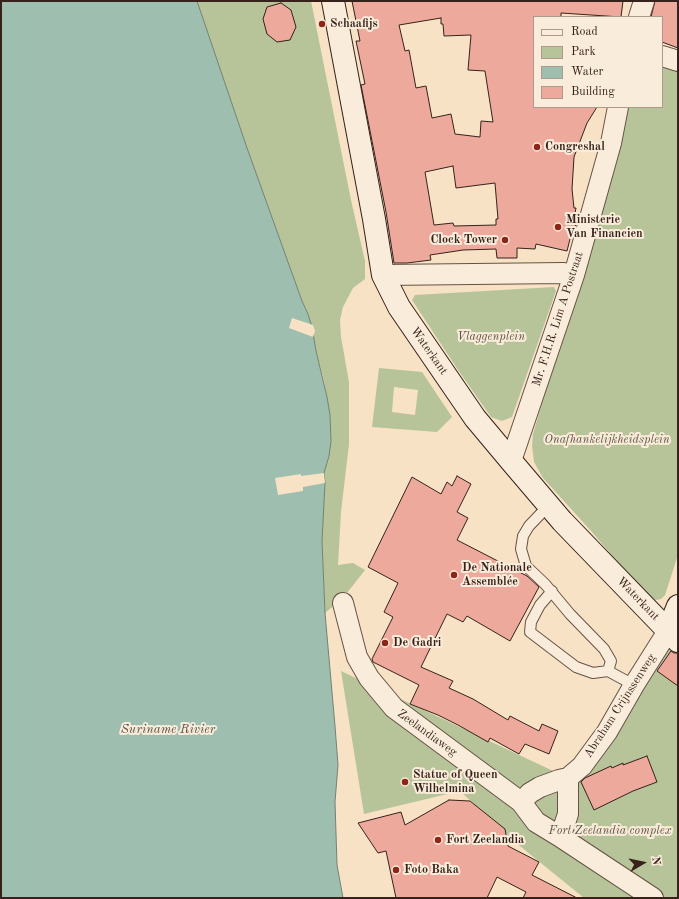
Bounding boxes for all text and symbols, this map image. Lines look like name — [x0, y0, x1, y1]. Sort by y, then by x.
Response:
legend — [533, 16, 663, 108]
place label: Schaafijs — [330, 17, 378, 31]
marker: Schaafijs — [317, 19, 327, 29]
text: Road — [571, 26, 598, 38]
text: Park — [571, 46, 596, 58]
text: Water — [571, 66, 603, 78]
text: Building — [571, 86, 615, 98]
place label: Congreshal — [545, 140, 605, 154]
marker: Congreshal — [532, 142, 542, 152]
place label: Ministerie Van Financien — [566, 213, 643, 241]
marker: Ministerie Van Financien — [553, 222, 563, 232]
place label: Clock Tower — [430, 233, 497, 247]
marker: Clock Tower — [500, 235, 510, 245]
street label: Mr. F.H.R. Lim A Postraat — [529, 250, 587, 388]
street label: Waterkant — [407, 324, 451, 378]
park label: Vlaggenplein — [457, 330, 525, 344]
park label: Onafhankelijkheidsplein — [544, 433, 670, 447]
place label: De Nationale Assemblée — [462, 561, 532, 589]
marker: De Nationale Assemblée — [449, 570, 459, 580]
street label: Waterkant — [614, 574, 662, 624]
place label: De Gadri — [393, 636, 441, 650]
marker: De Gadri — [380, 638, 390, 648]
street label: Abraham Crijnssenweg — [581, 651, 659, 761]
street label: Zeelandiaweg — [394, 706, 460, 760]
water label: Suriname Rivier — [121, 722, 215, 738]
place label: Statue of Queen Wilhelmina — [413, 768, 498, 796]
marker: Statue of Queen Wilhelmina — [400, 777, 410, 787]
park label: Fort Zeelandia complex — [549, 824, 671, 838]
place label: Fort Zeelandia — [446, 833, 524, 847]
marker: Fort Zeelandia — [433, 835, 443, 845]
north arrow — [623, 843, 663, 883]
text: N — [649, 856, 661, 866]
place label: Foto Baka — [404, 863, 459, 877]
marker: Foto Baka — [391, 865, 401, 875]

